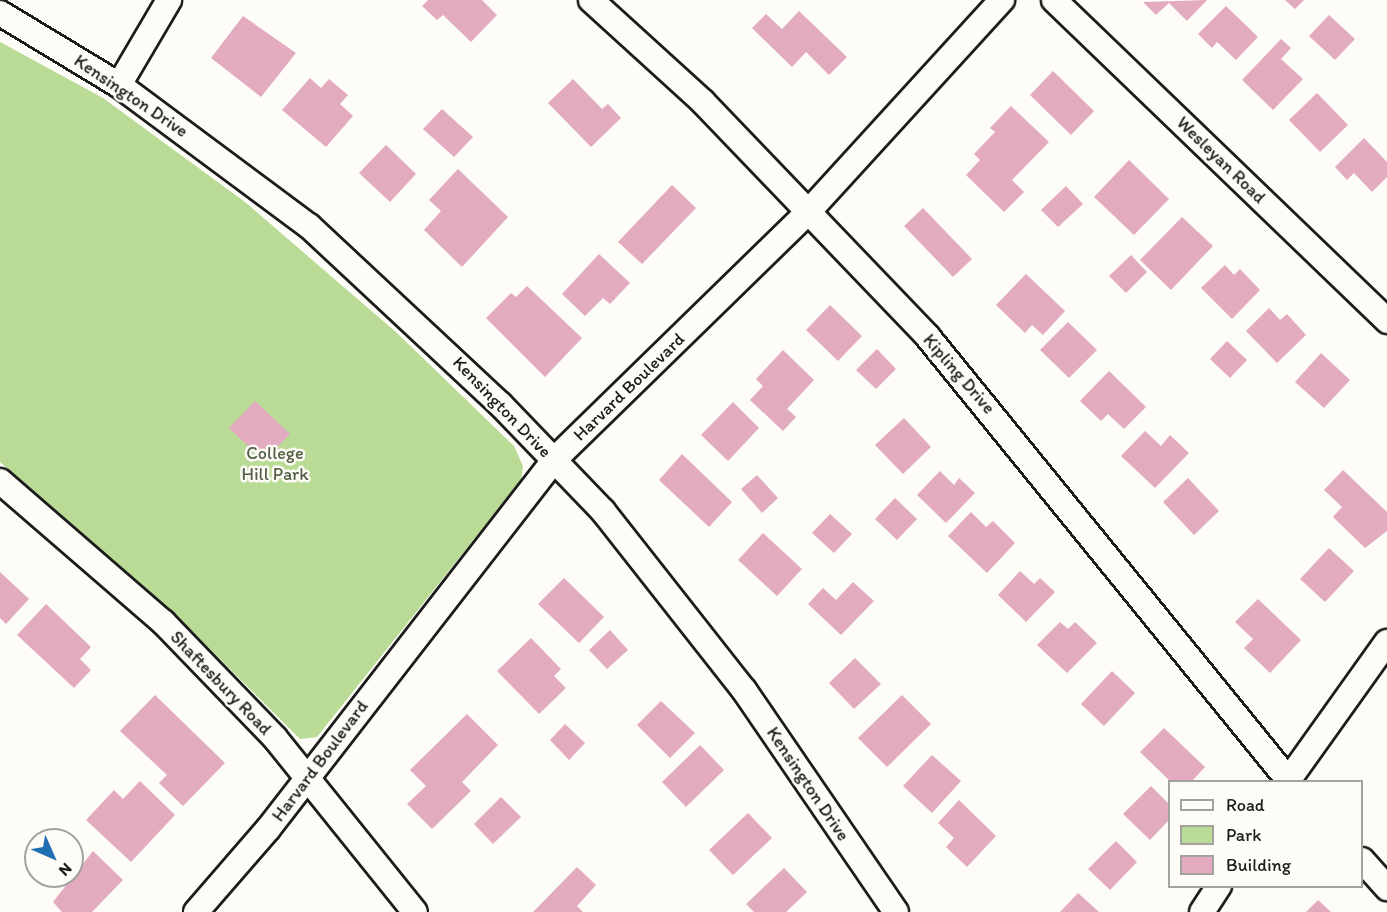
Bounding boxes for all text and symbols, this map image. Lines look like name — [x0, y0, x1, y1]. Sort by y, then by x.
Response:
street label: Kensington Drive — [70, 50, 192, 142]
street label: Wesleyan Road — [1172, 112, 1270, 208]
street label: Harvard Boulevard — [569, 328, 689, 446]
street label: Kipling Drive — [918, 329, 1000, 419]
street label: Kensington Drive — [448, 352, 556, 462]
park label: College Hill Park — [242, 443, 308, 486]
street label: Shaftesbury Road — [166, 626, 276, 740]
street label: Harvard Boulevard — [267, 696, 373, 826]
street label: Kensington Drive — [762, 723, 854, 845]
legend — [1168, 780, 1363, 888]
text: Road — [1226, 794, 1265, 816]
text: Park — [1226, 824, 1261, 846]
north arrow — [24, 828, 84, 888]
text: Building — [1226, 854, 1291, 876]
text: N — [55, 859, 76, 880]

